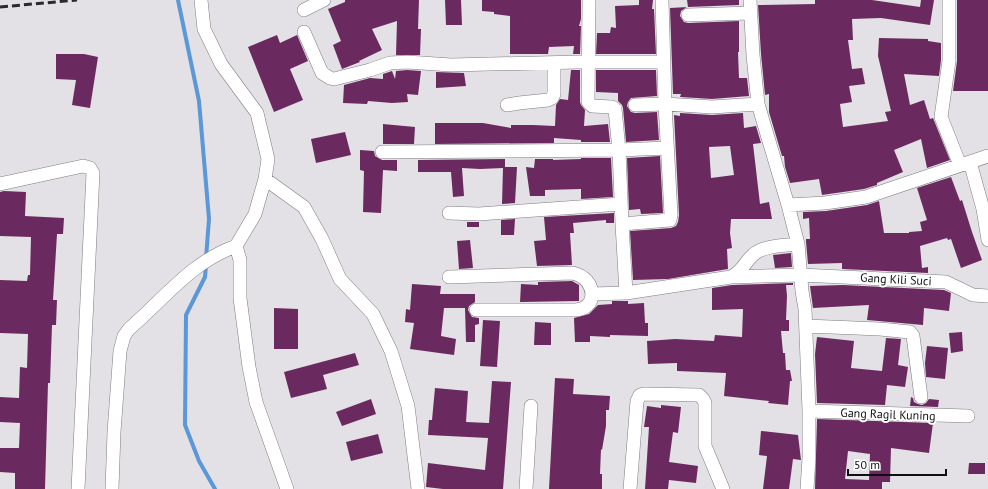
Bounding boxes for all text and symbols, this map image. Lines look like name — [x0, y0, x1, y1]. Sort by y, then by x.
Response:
street label: Gang Kili Suci — [860, 270, 932, 288]
street label: Gang Ragil Kuning — [840, 405, 936, 423]
scale bar — [848, 451, 946, 477]
text: 50 m — [854, 457, 880, 472]

